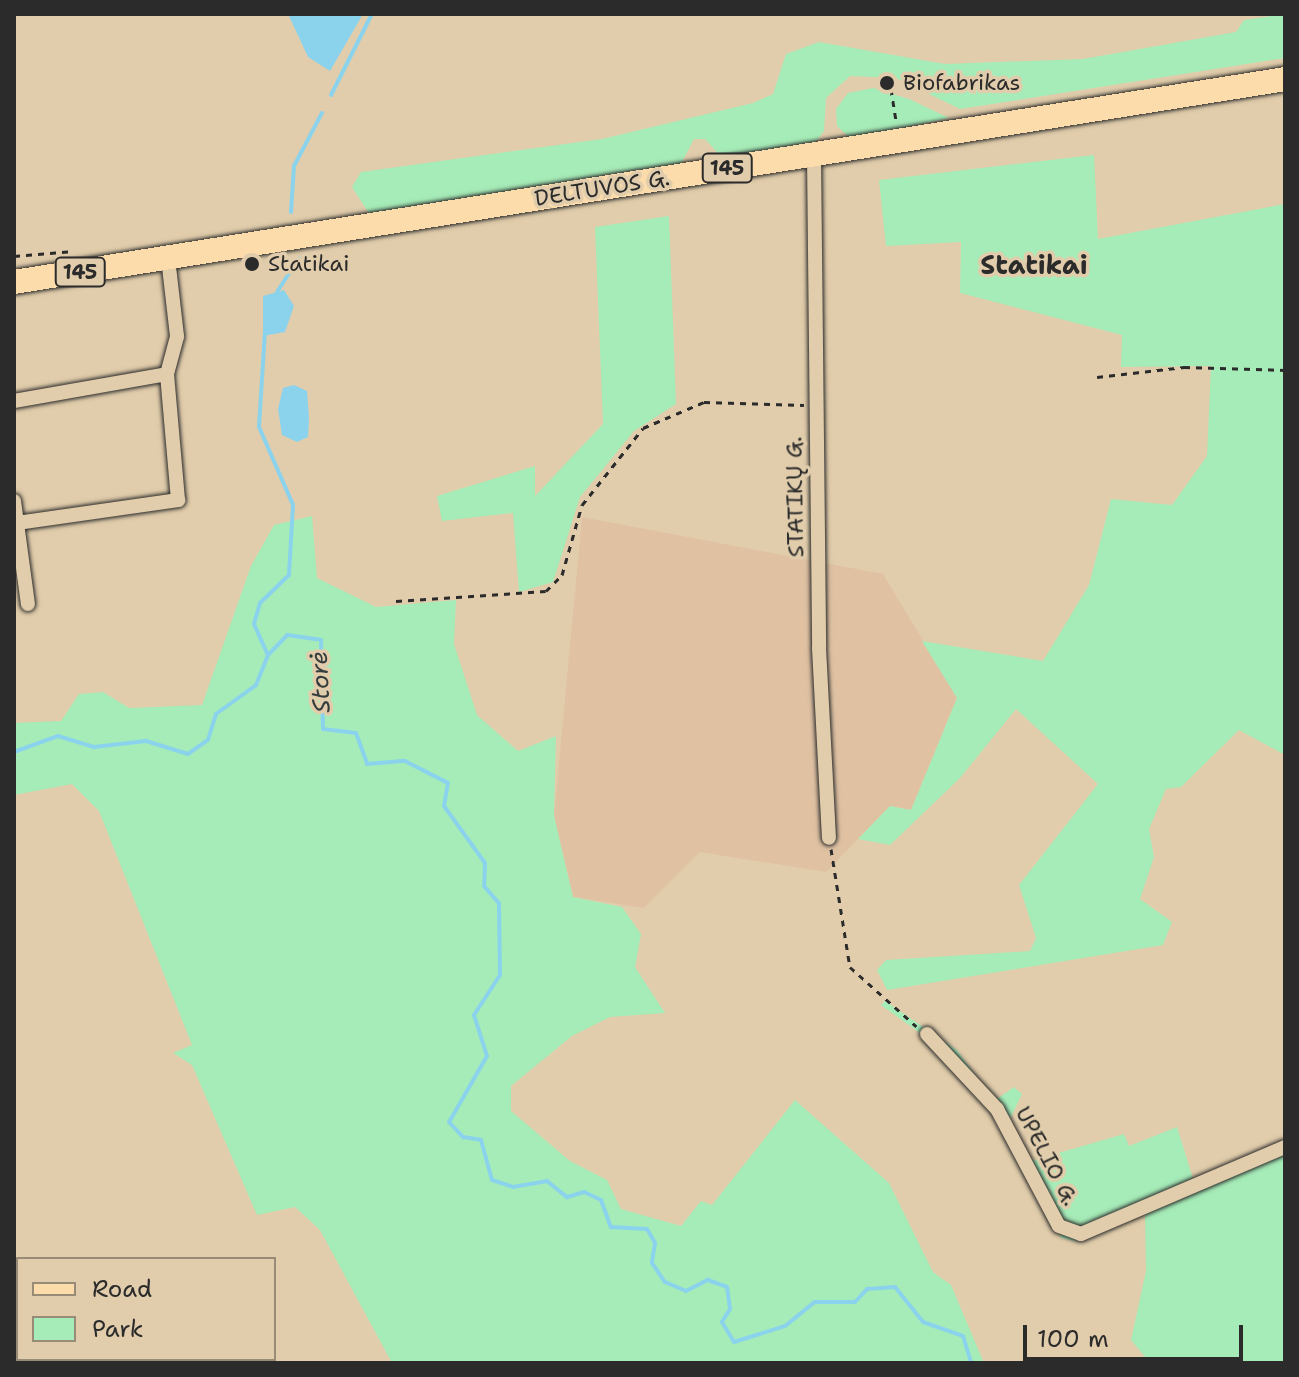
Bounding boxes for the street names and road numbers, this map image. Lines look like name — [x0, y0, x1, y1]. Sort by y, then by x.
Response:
road number: 145 — [701, 152, 753, 184]
street label: DELTUVOS G. — [533, 164, 671, 212]
road number: 145 — [54, 256, 106, 288]
street label: STATIKŲ G. — [781, 436, 809, 558]
street label: UPELIO G. — [1010, 1102, 1084, 1210]

